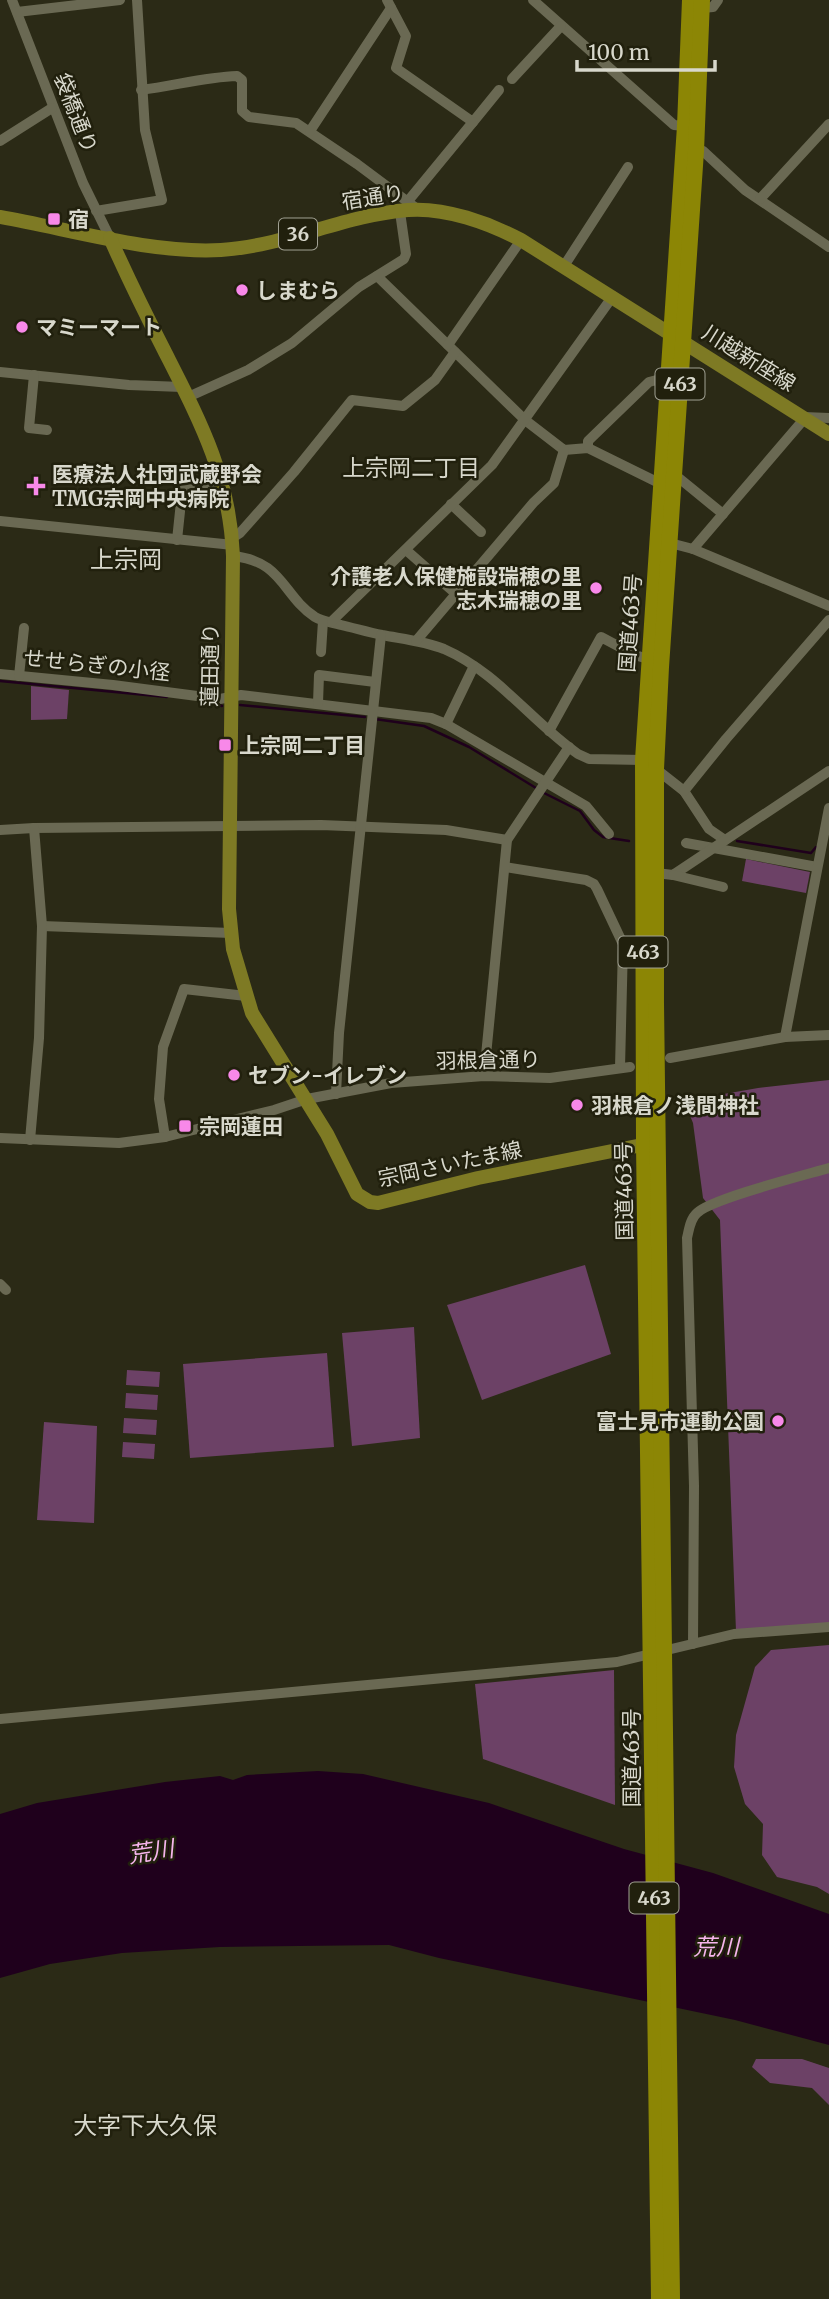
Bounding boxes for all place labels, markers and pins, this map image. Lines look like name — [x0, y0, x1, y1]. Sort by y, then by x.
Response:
place label: 宿 — [68, 206, 89, 233]
marker: 宿 — [46, 211, 62, 227]
place label: しまむら — [256, 277, 340, 304]
marker: しまむら — [234, 282, 250, 298]
place label: マミーマート — [36, 314, 162, 341]
marker: マミーマート — [14, 319, 30, 335]
place label: 医療法人社団武蔵野会 TMG宗岡中央病院 — [52, 461, 262, 512]
marker: 医療法人社団武蔵野会 TMG宗岡中央病院 — [26, 476, 46, 496]
place label: 介護老人保健施設瑞穂の里 志木瑞穂の里 — [330, 563, 582, 614]
marker: 介護老人保健施設瑞穂の里 志木瑞穂の里 — [588, 580, 604, 596]
place label: 上宗岡二丁目 — [239, 732, 365, 759]
marker: 上宗岡二丁目 — [217, 737, 233, 753]
place label: セブン-イレブン — [248, 1062, 407, 1089]
marker: セブン-イレブン — [226, 1067, 242, 1083]
place label: 羽根倉ノ浅間神社 — [591, 1092, 759, 1119]
marker: 羽根倉ノ浅間神社 — [569, 1097, 585, 1113]
place label: 宗岡蓮田 — [199, 1113, 283, 1140]
marker: 宗岡蓮田 — [177, 1118, 193, 1134]
place label: 富士見市運動公園 — [596, 1408, 764, 1435]
marker: 富士見市運動公園 — [770, 1413, 786, 1429]

